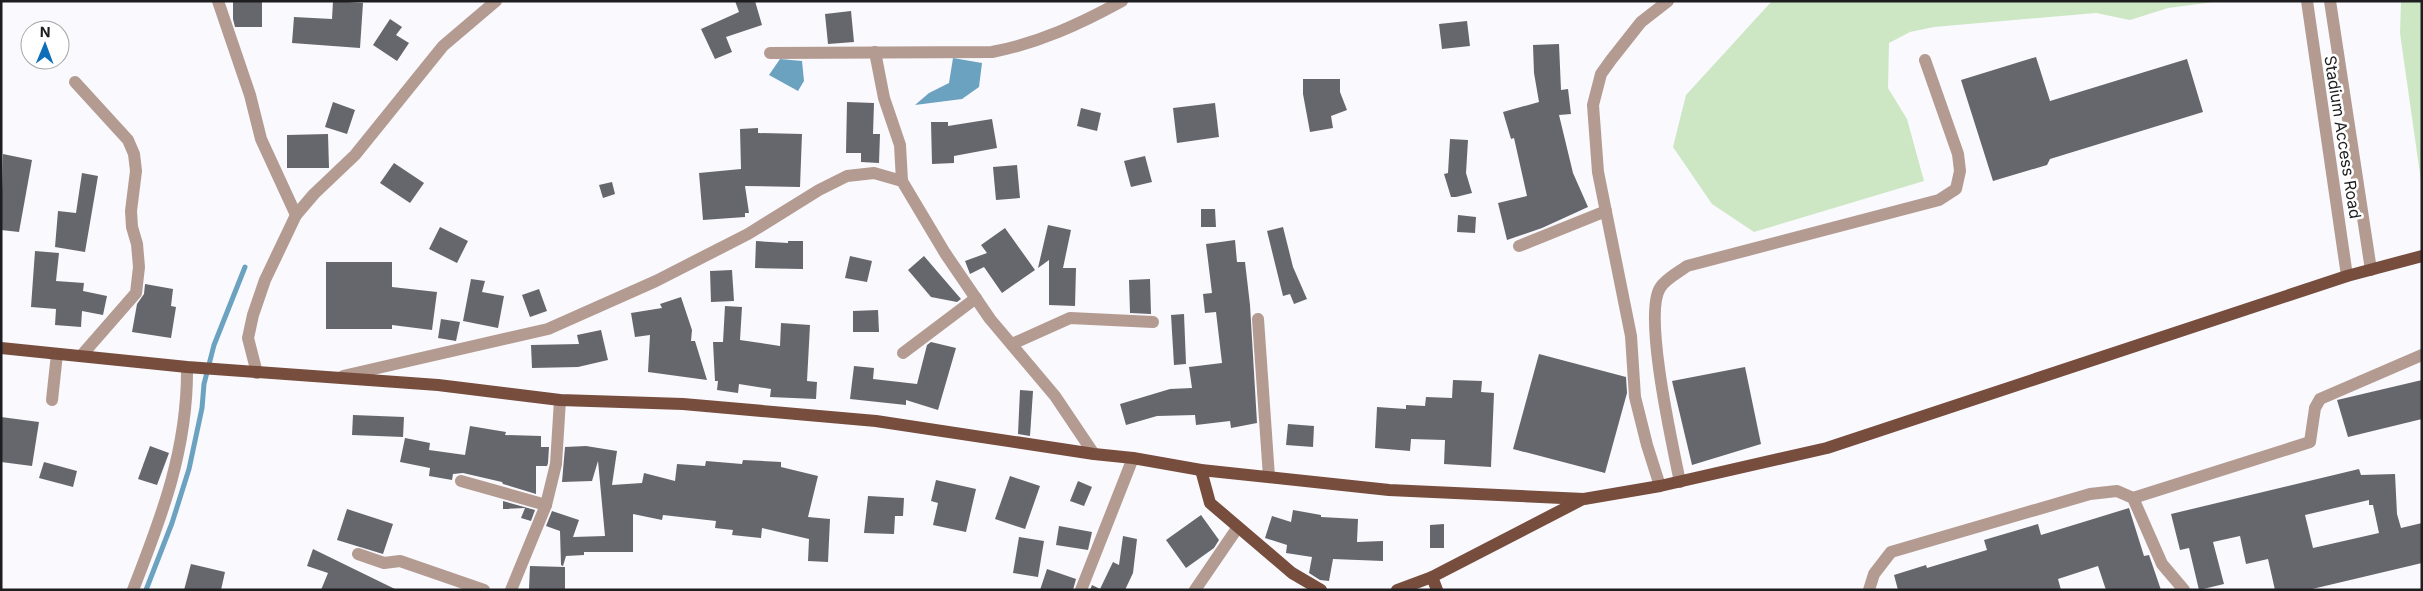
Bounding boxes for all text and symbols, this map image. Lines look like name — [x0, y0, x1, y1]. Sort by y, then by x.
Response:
north arrow — [20, 20, 70, 70]
text: N — [40, 23, 51, 40]
street label: Stadium Access Road — [2320, 54, 2366, 220]

